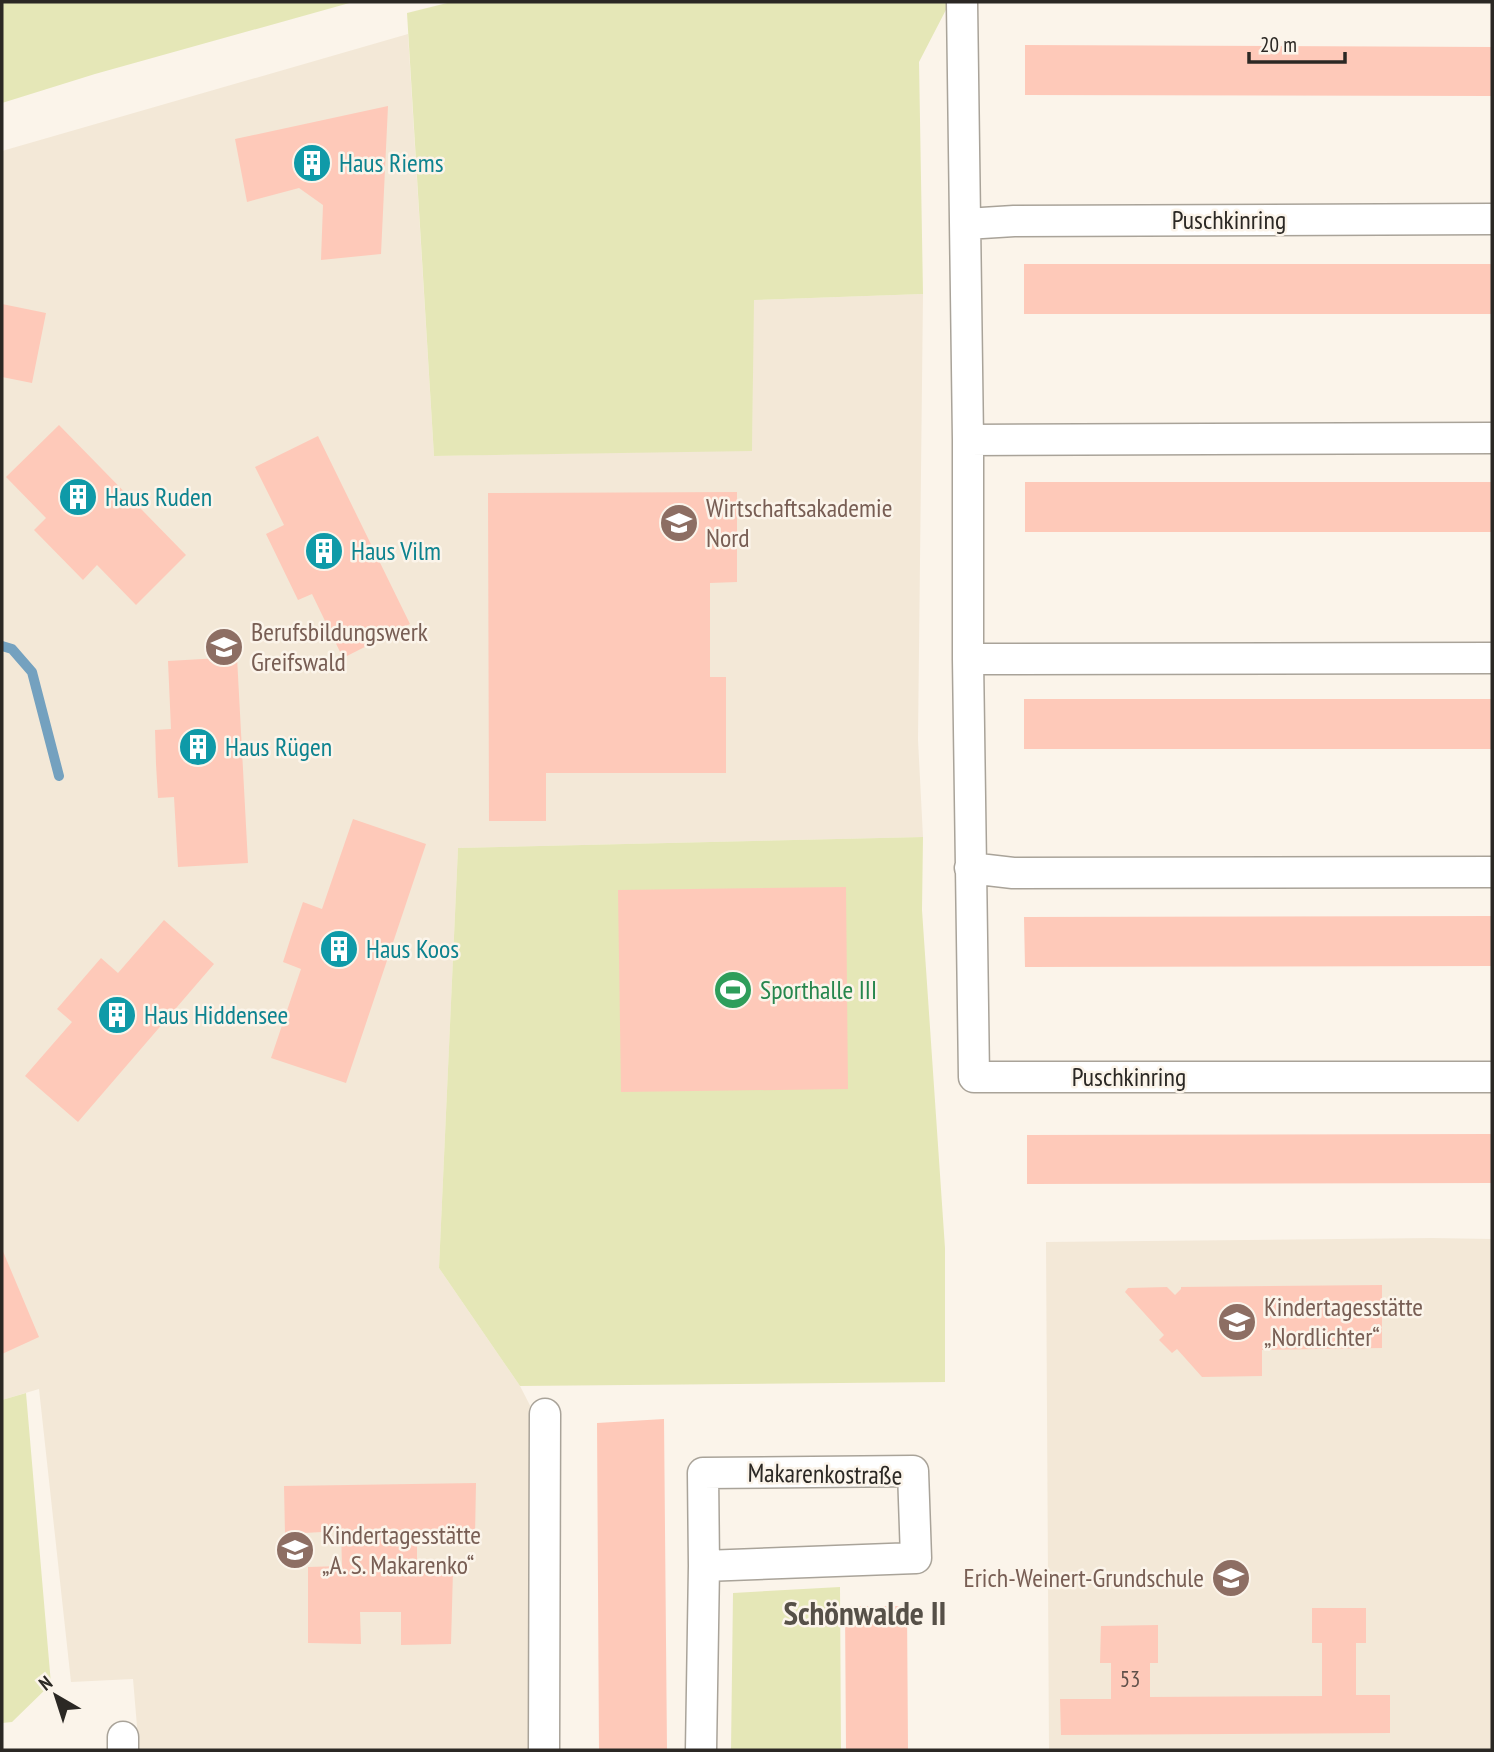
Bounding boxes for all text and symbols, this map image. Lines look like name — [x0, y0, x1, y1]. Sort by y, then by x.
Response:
scale bar — [1249, 21, 1345, 65]
text: 20 m — [1260, 31, 1297, 58]
building icon: Haus Riems — [291, 142, 333, 184]
place label: Haus Riems — [339, 146, 444, 179]
street label: Puschkinring — [1172, 203, 1286, 236]
building icon: Haus Ruden — [57, 476, 99, 518]
place label: Haus Ruden — [105, 480, 212, 513]
place label: Wirtschaftsakademie Nord — [706, 491, 892, 554]
school or university icon: Wirtschaftsakademie Nord — [658, 502, 700, 544]
building icon: Haus Vilm — [303, 530, 345, 572]
place label: Haus Vilm — [351, 534, 441, 567]
place label: Berufsbildungswerk Greifswald — [251, 615, 428, 678]
school or university icon: Berufsbildungswerk Greifswald — [203, 626, 245, 668]
building icon: Haus Rügen — [177, 726, 219, 768]
place label: Haus Rügen — [225, 730, 332, 763]
building icon: Haus Koos — [318, 928, 360, 970]
place label: Haus Koos — [366, 932, 459, 965]
sports icon: Sporthalle III — [712, 969, 754, 1011]
place label: Sporthalle III — [760, 973, 877, 1006]
building icon: Haus Hiddensee — [96, 994, 138, 1036]
place label: Haus Hiddensee — [144, 998, 288, 1031]
street label: Puschkinring — [1072, 1060, 1186, 1093]
place label: Kindertagesstätte „Nordlichter“ — [1264, 1290, 1423, 1353]
school or university icon: Kindertagesstätte „Nordlichter“ — [1216, 1301, 1258, 1343]
street label: Makarenkostraße — [747, 1456, 903, 1491]
place label: Kindertagesstätte „A. S. Makarenko“ — [322, 1518, 481, 1581]
school or university icon: Kindertagesstätte „A. S. Makarenko“ — [274, 1529, 316, 1571]
school or university icon: Erich-Weinert-Grundschule — [1210, 1557, 1252, 1599]
place label: Erich-Weinert-Grundschule — [964, 1561, 1204, 1594]
district label: Schönwalde II — [784, 1591, 946, 1634]
north arrow — [21, 1661, 91, 1731]
house number: 53 — [1120, 1664, 1140, 1693]
text: N — [34, 1670, 57, 1695]

